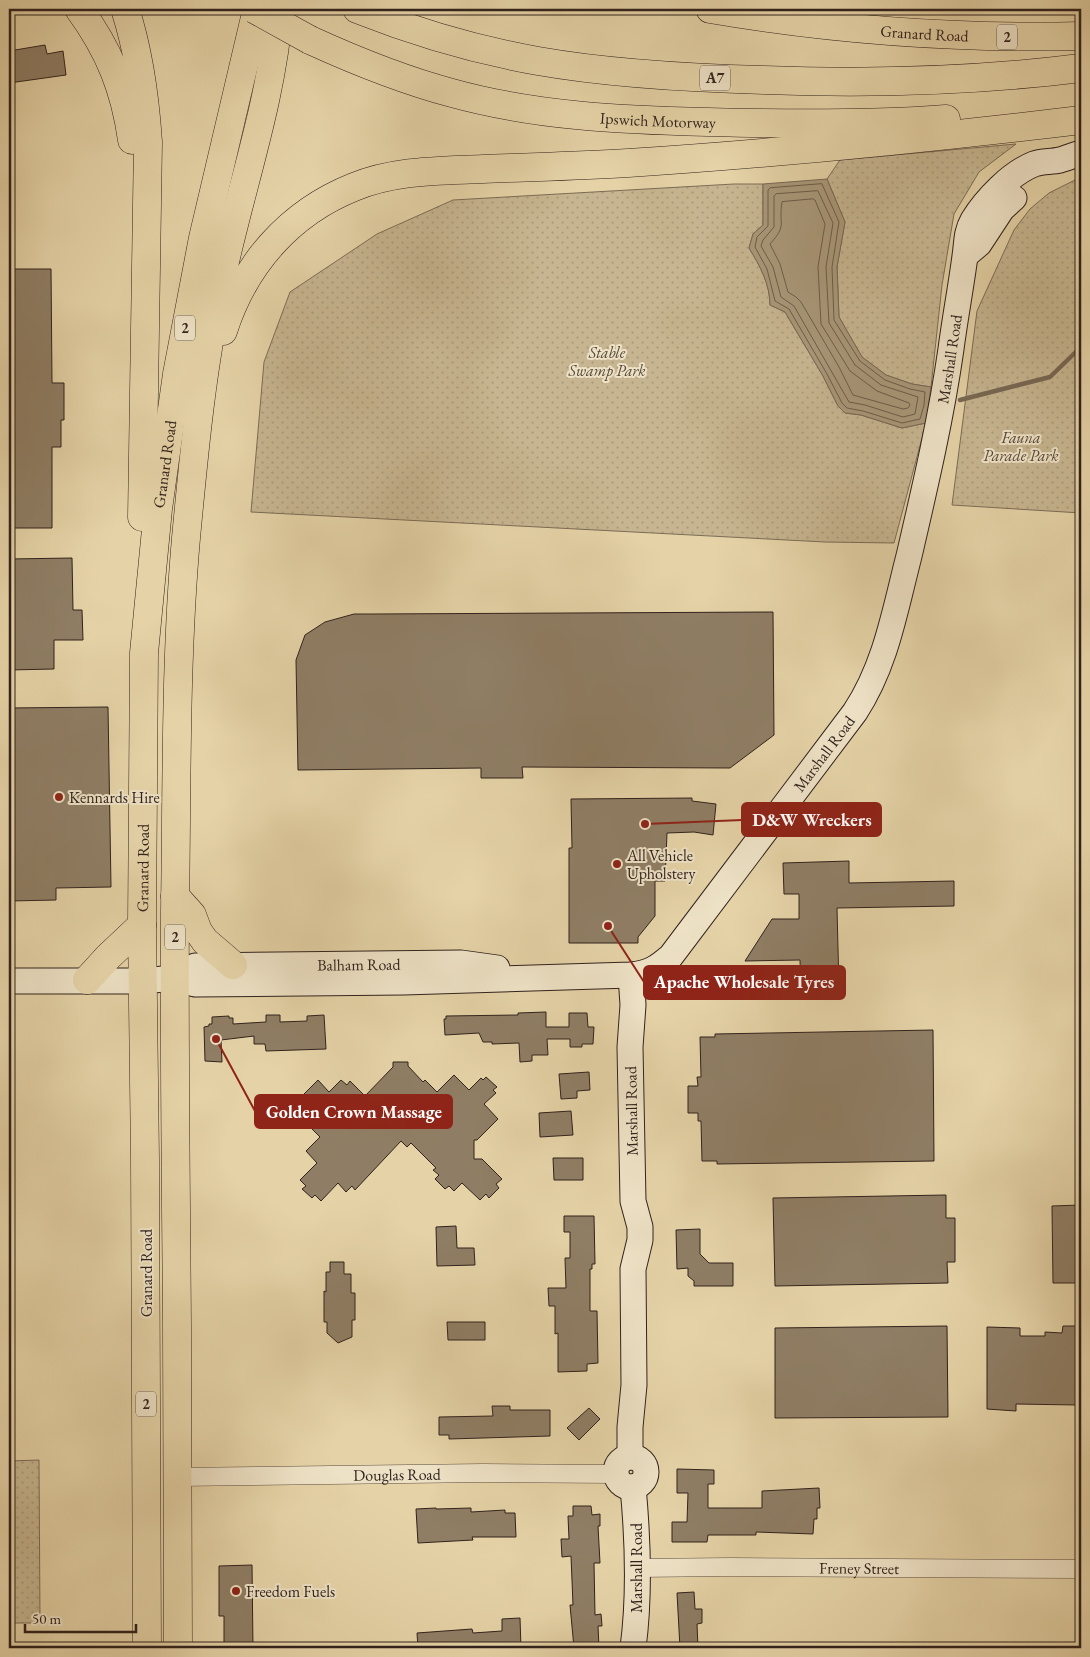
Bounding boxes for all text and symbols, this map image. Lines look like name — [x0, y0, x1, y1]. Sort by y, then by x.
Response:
street label: Granard Road — [880, 20, 970, 46]
road number: 2 — [997, 24, 1017, 50]
road number: A7 — [700, 66, 730, 90]
street label: Ipswich Motorway — [599, 107, 717, 133]
street label: Marshall Road — [932, 312, 967, 405]
road number: 2 — [175, 316, 195, 340]
park label: Stable Swamp Park — [567, 342, 646, 381]
street label: Granard Road — [148, 418, 181, 509]
park label: Fauna Parade Park — [983, 427, 1059, 466]
street label: Marshall Road — [789, 711, 860, 796]
place label: Kennards Hire — [69, 787, 160, 808]
marker: Kennards Hire — [53, 791, 65, 803]
callout: D&W Wreckers — [742, 803, 881, 836]
text: D&W Wreckers — [752, 808, 872, 831]
street label: Granard Road — [132, 823, 154, 912]
place label: All Vehicle Upholstery — [626, 845, 696, 884]
marker: All Vehicle Upholstery — [611, 858, 623, 870]
road number: 2 — [165, 924, 185, 950]
street label: Balham Road — [317, 954, 402, 976]
callout: Apache Wholesale Tyres — [644, 966, 845, 999]
text: Apache Wholesale Tyres — [653, 970, 834, 993]
street label: Marshall Road — [620, 1065, 643, 1156]
callout: Golden Crown Massage — [255, 1095, 452, 1128]
text: Golden Crown Massage — [266, 1100, 443, 1123]
street label: Granard Road — [136, 1228, 157, 1317]
road number: 2 — [136, 1392, 156, 1416]
street label: Douglas Road — [353, 1464, 442, 1486]
street label: Marshall Road — [626, 1522, 647, 1613]
street label: Freney Street — [819, 1558, 899, 1579]
place label: Freedom Fuels — [246, 1581, 335, 1602]
marker: Freedom Fuels — [230, 1585, 242, 1597]
scale bar — [25, 1602, 136, 1634]
text: 50 m — [32, 1609, 61, 1628]

